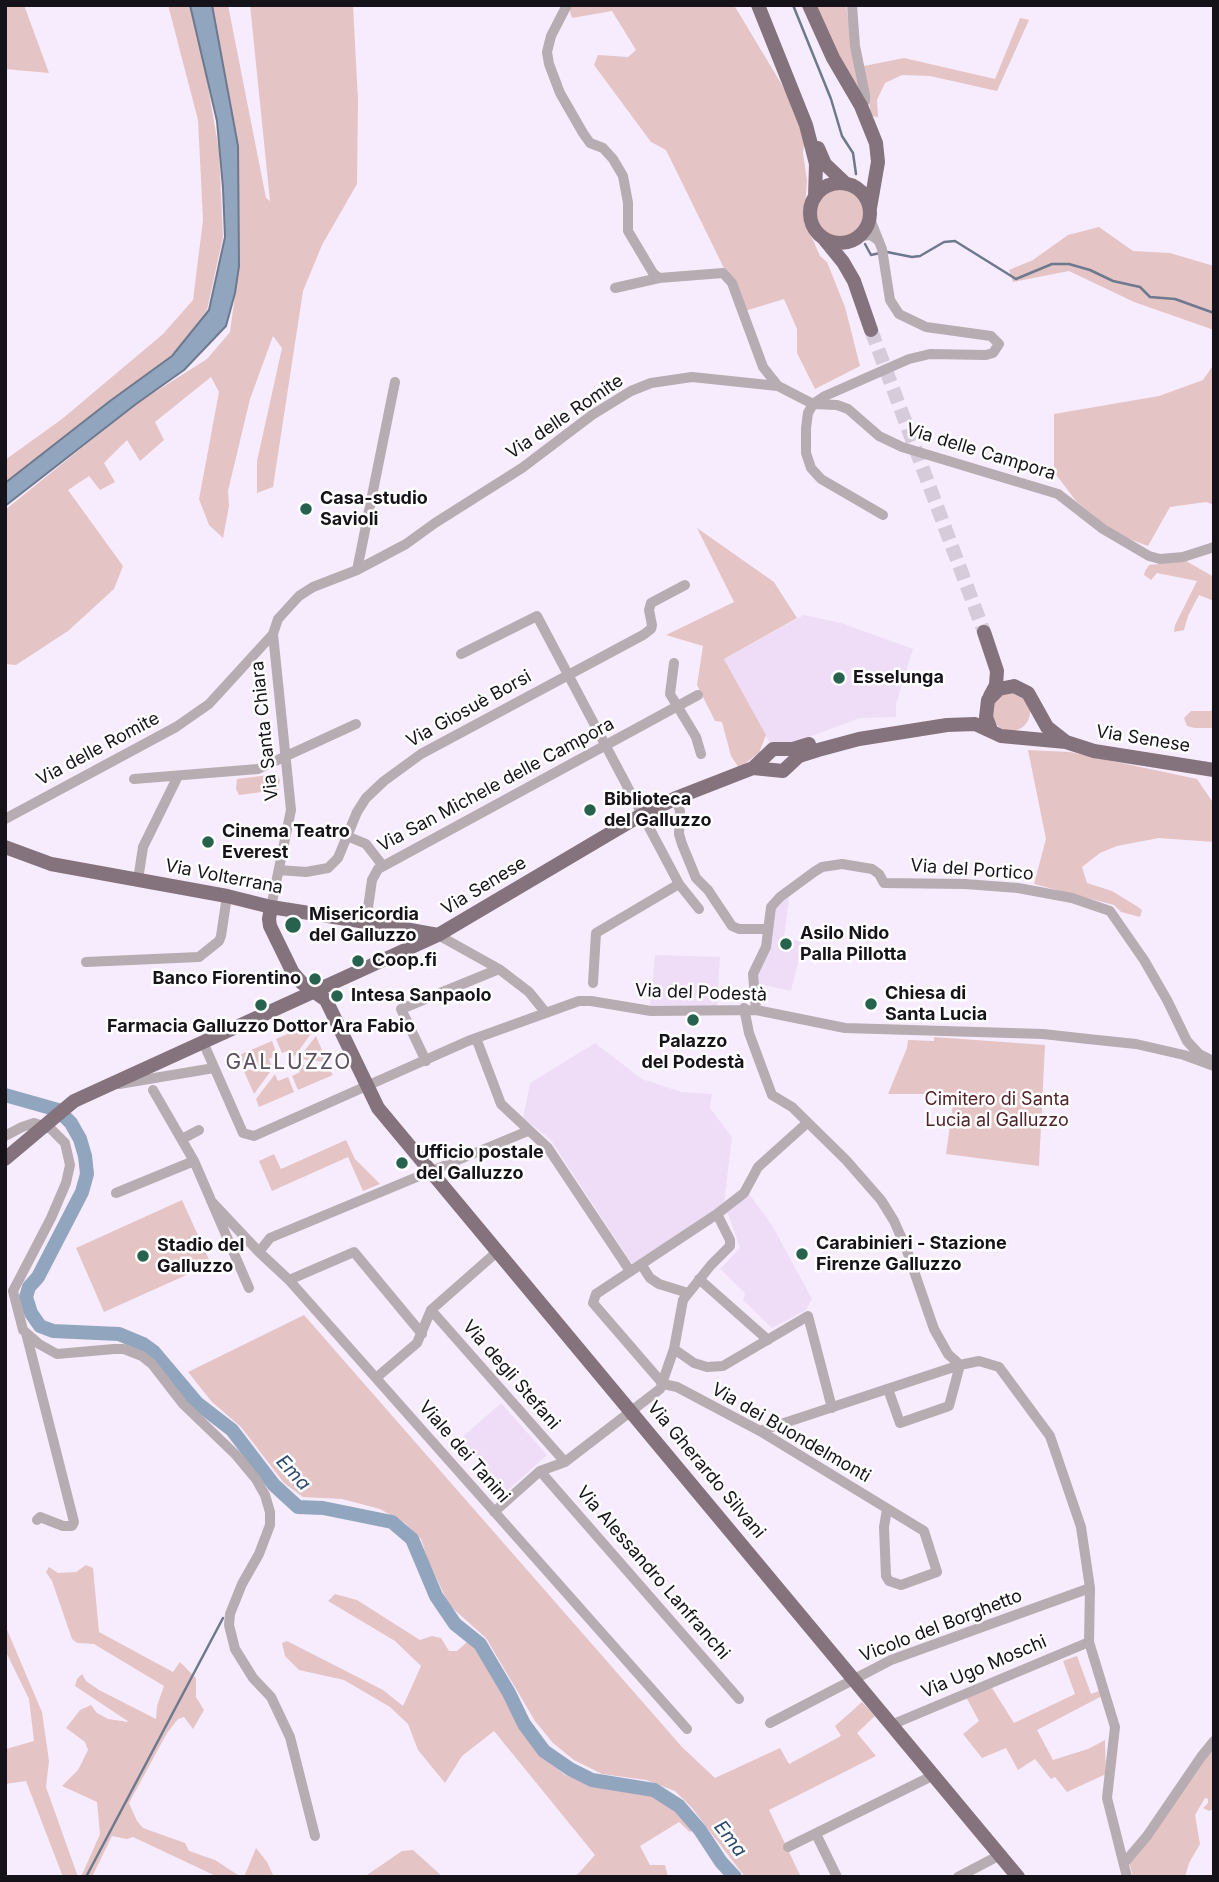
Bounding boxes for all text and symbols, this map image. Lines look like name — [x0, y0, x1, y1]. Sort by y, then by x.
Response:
street label: Via delle Romite — [503, 370, 627, 464]
street label: Via delle Campora — [904, 419, 1058, 485]
place label: Casa-studio Savioli — [320, 488, 428, 530]
marker: Casa-studio Savioli — [298, 501, 314, 517]
street label: Via Santa Chiara — [247, 660, 283, 802]
street label: Via Giosuè Borsi — [403, 666, 535, 752]
place label: Esselunga — [853, 667, 944, 689]
marker: Esselunga — [831, 670, 847, 686]
street label: Via delle Romite — [33, 707, 163, 791]
street label: Via San Michele delle Campora — [374, 713, 618, 857]
street label: Via Senese — [1094, 721, 1192, 757]
place label: Biblioteca del Galluzzo — [604, 789, 711, 832]
marker: Biblioteca del Galluzzo — [582, 802, 598, 818]
place label: Cinema Teatro Everest — [222, 821, 350, 864]
marker: Cinema Teatro Everest — [200, 834, 216, 850]
street label: Via Senese — [438, 852, 530, 920]
street label: Via Volterrana — [163, 855, 285, 899]
street label: Via del Portico — [910, 855, 1034, 885]
place label: Misericordia del Galluzzo — [309, 904, 419, 946]
marker: Misericordia del Galluzzo — [283, 915, 303, 935]
place label: Asilo Nido Palla Pillotta — [800, 923, 907, 965]
marker: Asilo Nido Palla Pillotta — [778, 936, 794, 952]
place label: Coop.fi — [372, 950, 437, 972]
marker: Coop.fi — [350, 953, 366, 969]
place label: Banco Fiorentino — [153, 968, 301, 990]
marker: Banco Fiorentino — [307, 971, 323, 987]
street label: Via del Podestà — [635, 980, 767, 1006]
place label: Chiesa di Santa Lucia — [885, 983, 987, 1026]
place label: Intesa Sanpaolo — [351, 985, 492, 1007]
marker: Intesa Sanpaolo — [329, 988, 345, 1004]
marker: Chiesa di Santa Lucia — [863, 996, 879, 1012]
marker: Farmacia Galluzzo Dottor Ara Fabio — [253, 997, 269, 1013]
marker: Palazzo del Podestà — [685, 1012, 701, 1028]
place label: Farmacia Galluzzo Dottor Ara Fabio — [107, 1016, 415, 1038]
place label: Palazzo del Podestà — [641, 1031, 745, 1074]
district label: GALLUZZO — [227, 1050, 351, 1076]
park label: Cimitero di Santa Lucia al Galluzzo — [925, 1089, 1069, 1132]
place label: Ufficio postale del Galluzzo — [416, 1142, 544, 1184]
marker: Ufficio postale del Galluzzo — [394, 1155, 410, 1171]
place label: Carabinieri - Stazione Firenze Galluzzo — [816, 1233, 1007, 1276]
place label: Stadio del Galluzzo — [157, 1235, 244, 1278]
marker: Carabinieri - Stazione Firenze Galluzzo — [794, 1246, 810, 1262]
marker: Stadio del Galluzzo — [135, 1248, 151, 1264]
street label: Via degli Stefani — [458, 1316, 564, 1434]
street label: Via dei Buondelmonti — [708, 1379, 874, 1487]
street label: Viale dei Tanini — [414, 1397, 514, 1507]
street label: Via Gherardo Silvani — [642, 1397, 770, 1543]
water label: Ema — [271, 1451, 315, 1495]
street label: Via Alessandro Lanfranchi — [572, 1482, 734, 1664]
street label: Vicolo del Borghetto — [857, 1585, 1025, 1667]
street label: Via Ugo Moschi — [918, 1631, 1050, 1703]
water label: Ema — [709, 1816, 751, 1862]

